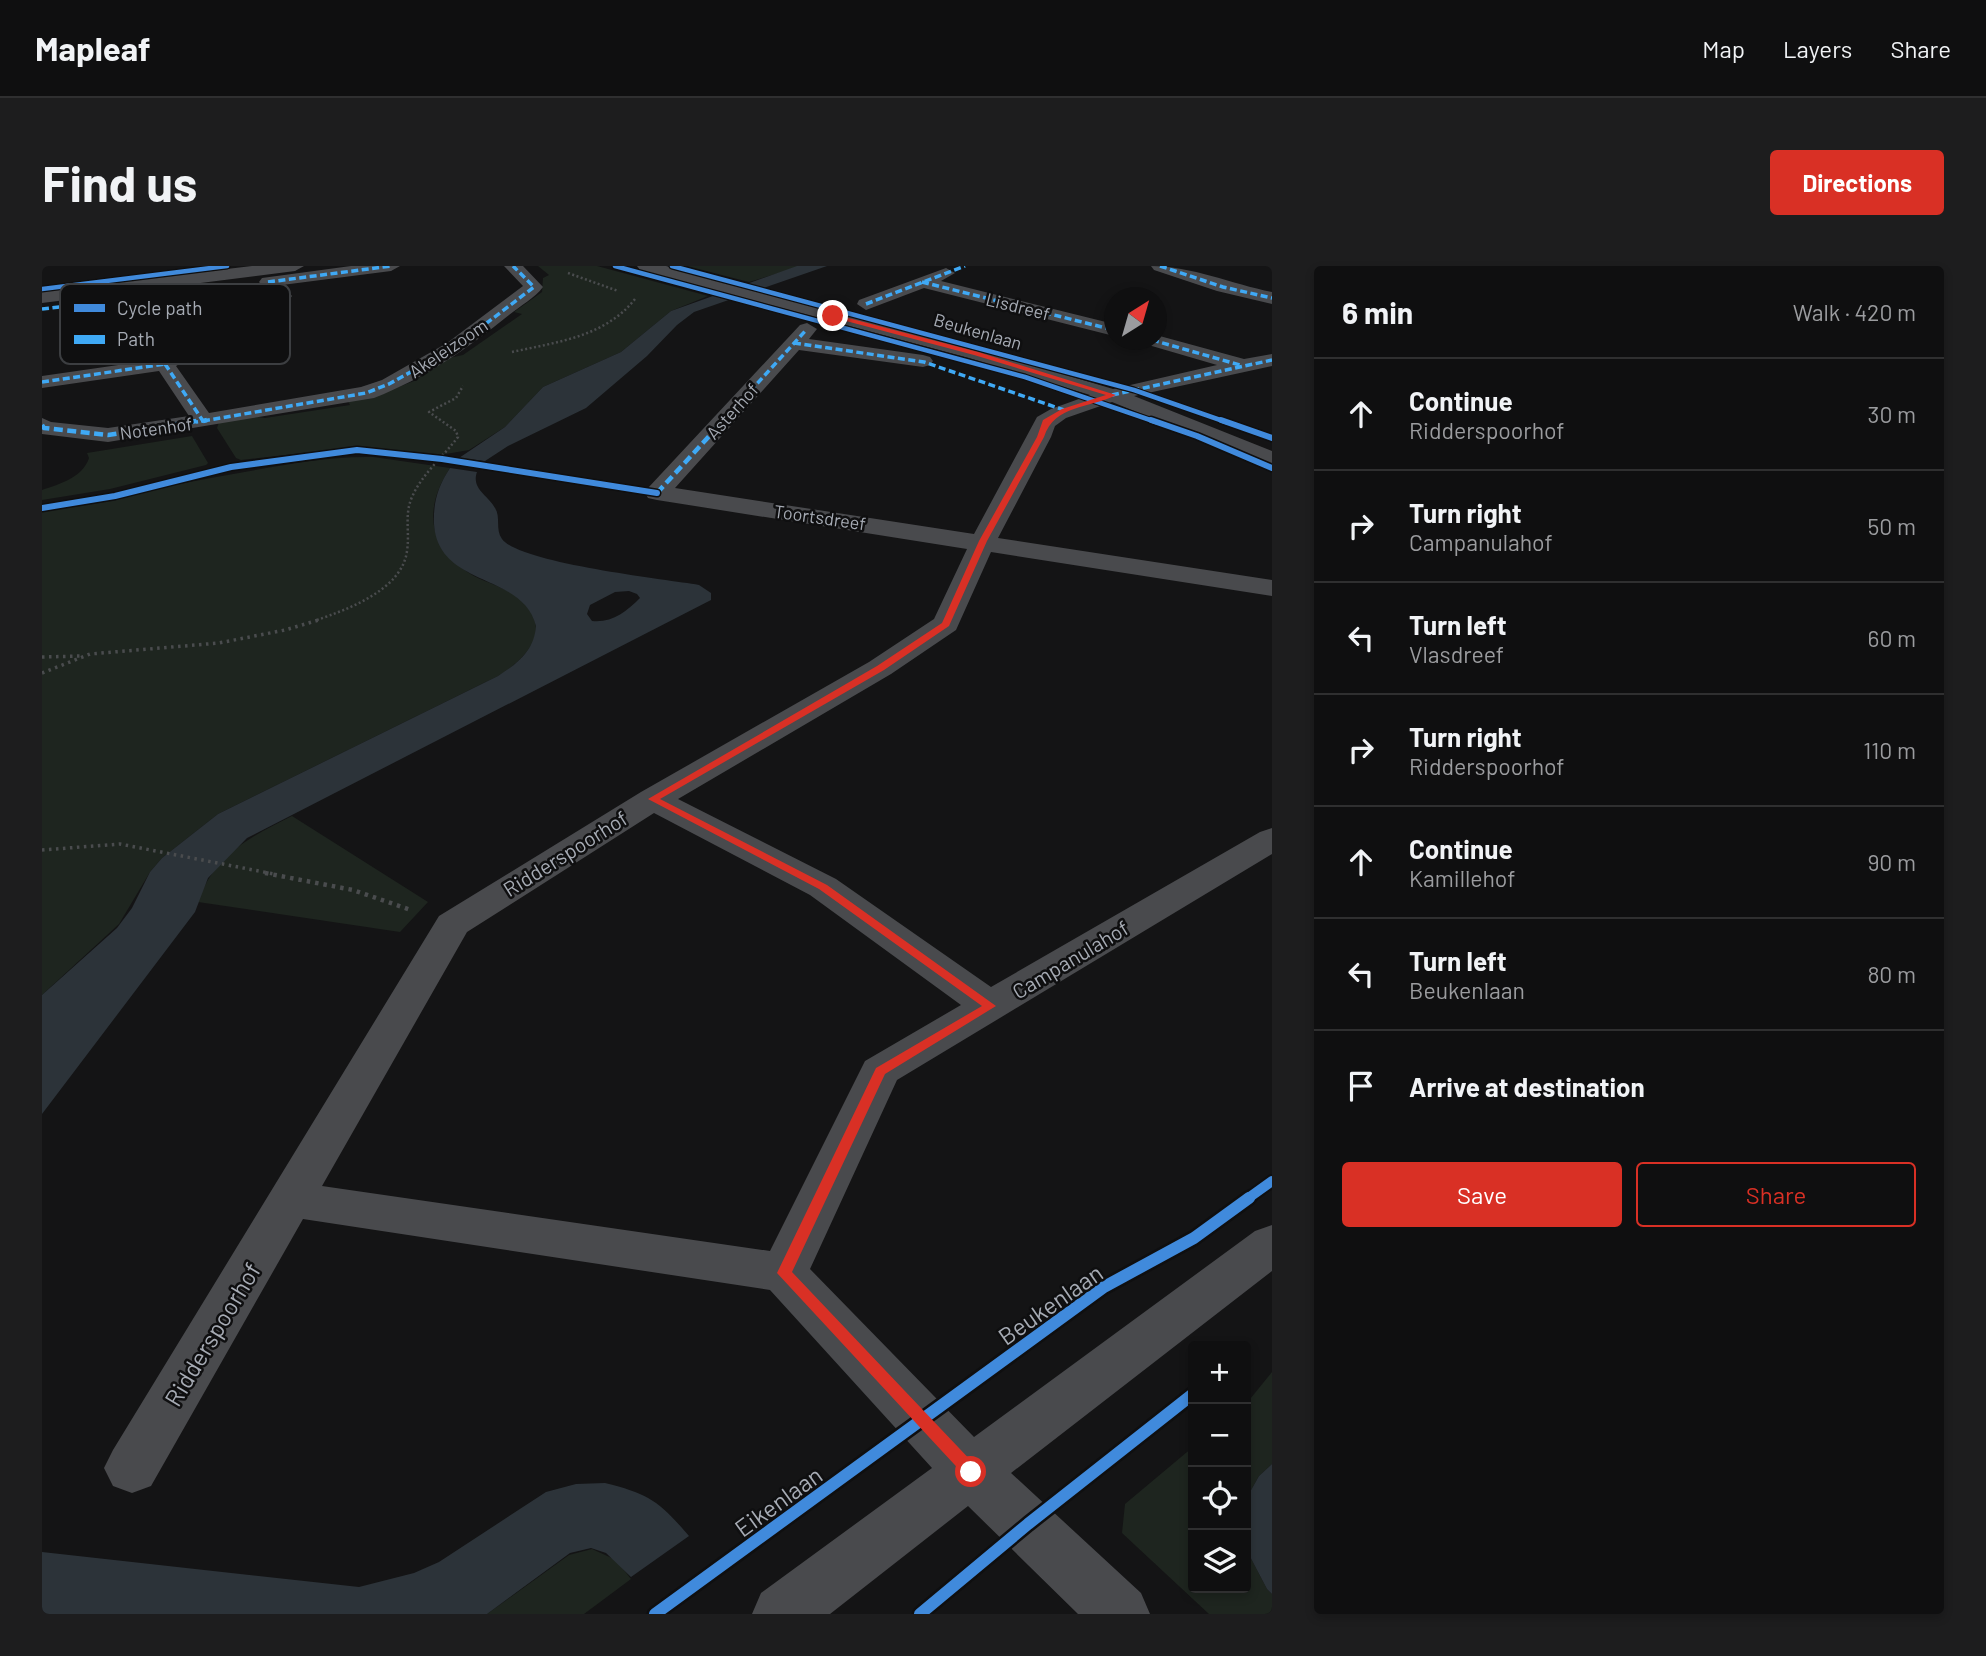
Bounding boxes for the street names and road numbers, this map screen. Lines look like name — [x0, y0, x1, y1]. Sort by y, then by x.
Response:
street label: Lisdreef — [984, 287, 1052, 325]
street label: Beukenlaan — [931, 308, 1025, 354]
street label: Akeleizoom — [405, 314, 491, 382]
street label: Asterhof — [701, 378, 763, 444]
street label: Notenhof — [118, 412, 194, 444]
street label: Toortsdreef — [773, 500, 867, 534]
street label: Ridderspoorhof — [498, 805, 632, 901]
street label: Campanulahof — [1007, 915, 1133, 1003]
street label: Ridderspoorhof — [158, 1257, 266, 1411]
street label: Beukenlaan — [992, 1257, 1108, 1351]
street label: Eikenlaan — [729, 1460, 827, 1542]

